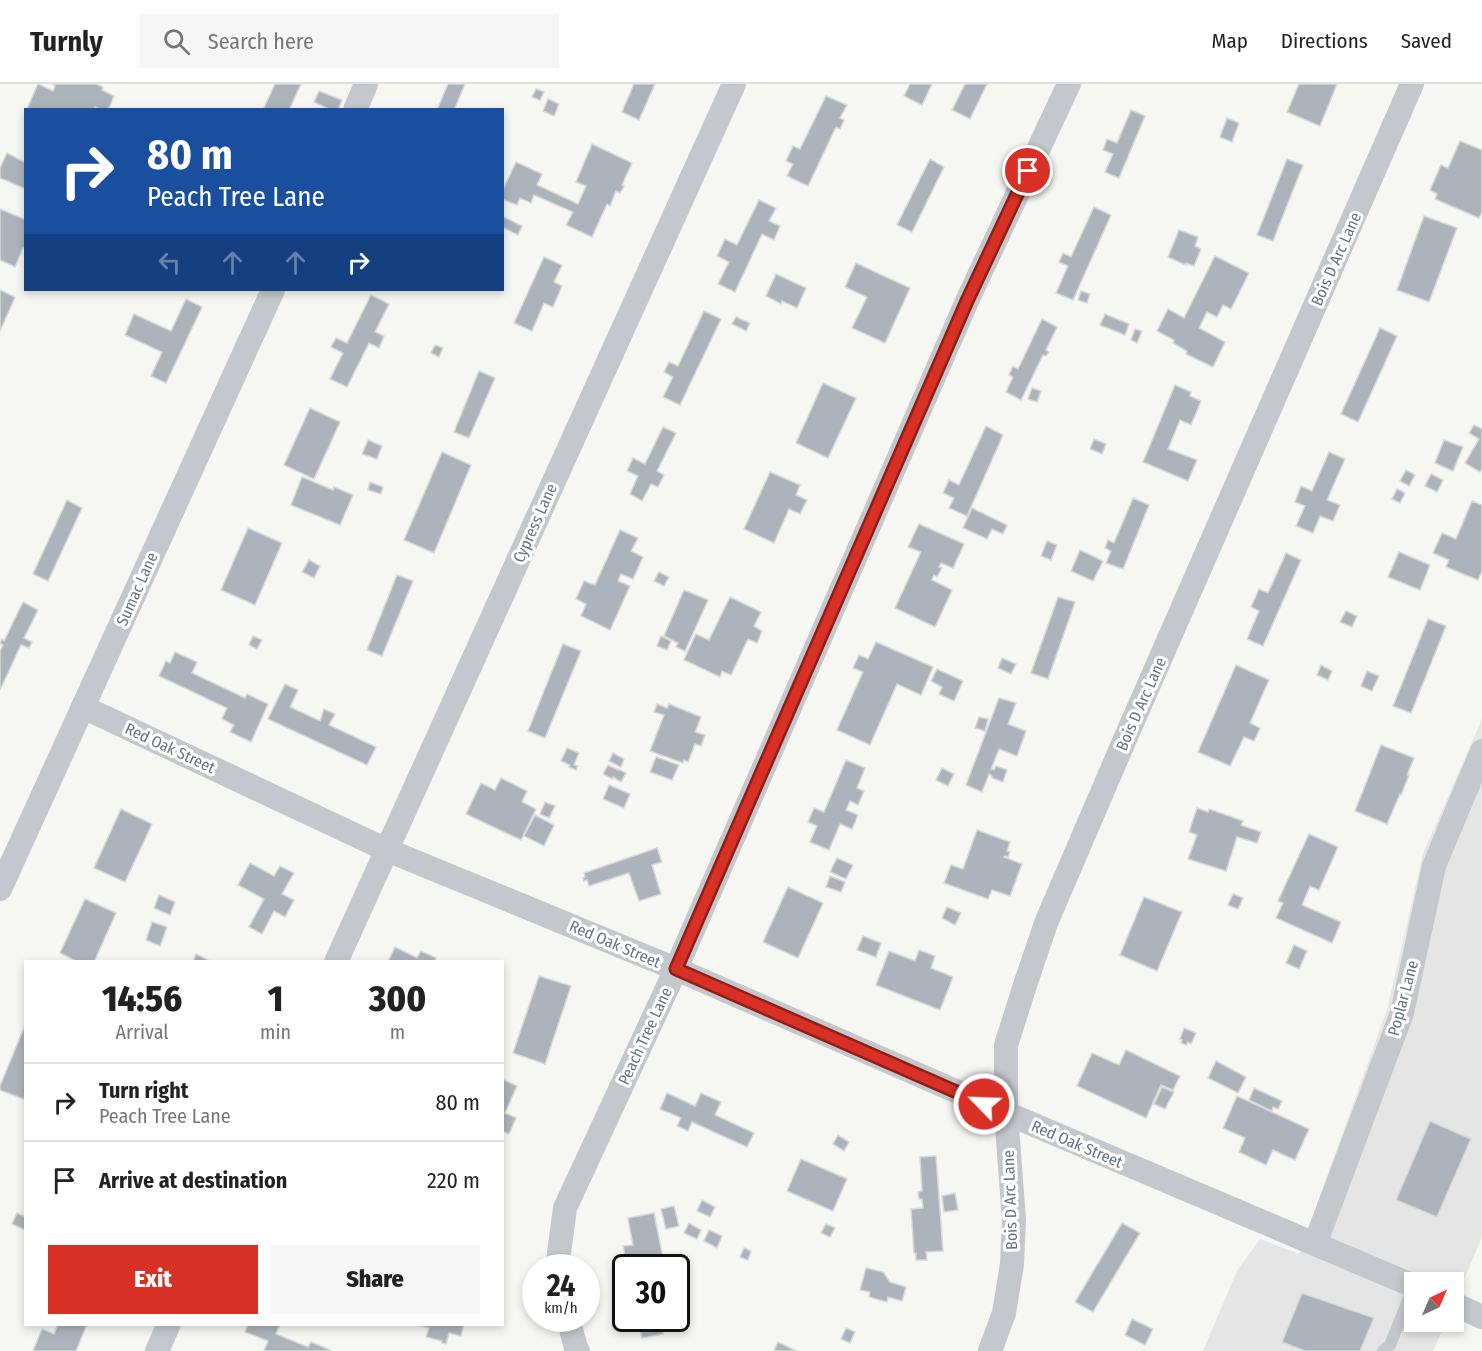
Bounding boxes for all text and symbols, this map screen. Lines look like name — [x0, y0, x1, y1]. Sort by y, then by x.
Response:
search box — [139, 14, 559, 68]
text: Turnly — [30, 25, 103, 58]
icon: search — [160, 25, 193, 58]
text: Search here — [208, 28, 314, 55]
text: Map — [1211, 28, 1248, 54]
text: Directions — [1281, 28, 1368, 54]
text: Saved — [1401, 28, 1452, 54]
text: 80 m — [147, 130, 233, 180]
icon: right — [48, 132, 126, 210]
pin — [1002, 145, 1053, 196]
icon: arrive — [1011, 154, 1044, 187]
text: Peach Tree Lane — [147, 181, 325, 213]
street label: Bois D Arc Lane — [1307, 209, 1365, 309]
icon: left — [153, 246, 186, 279]
icon: ahead — [216, 246, 249, 279]
icon: ahead — [279, 246, 312, 279]
icon: right — [342, 246, 375, 279]
street label: Cypress Lane — [509, 480, 561, 565]
street label: Sumac Lane — [112, 549, 162, 629]
street label: Bois D Arc Lane — [1112, 654, 1170, 754]
street label: Red Oak Street — [122, 719, 219, 777]
street label: Red Oak Street — [567, 916, 664, 972]
street label: Poplar Lane — [1384, 958, 1422, 1038]
text: 14:56 — [102, 977, 182, 1021]
text: 1 — [268, 977, 283, 1021]
text: 300 — [369, 977, 426, 1021]
street label: Peach Tree Lane — [614, 984, 676, 1088]
text: Arrival — [116, 1020, 169, 1044]
text: min — [260, 1020, 291, 1044]
text: m — [390, 1020, 405, 1044]
position arrow — [952, 1072, 1016, 1136]
text: Turn right — [99, 1077, 188, 1104]
icon: right — [48, 1086, 81, 1119]
text: 80 m — [435, 1089, 480, 1116]
text: Peach Tree Lane — [99, 1104, 231, 1128]
street label: Red Oak Street — [1029, 1116, 1126, 1172]
street label: Bois D Arc Lane — [999, 1150, 1021, 1250]
icon: arrive — [48, 1164, 81, 1197]
text: Arrive at destination — [99, 1167, 287, 1194]
text: 220 m — [427, 1167, 480, 1194]
button: Exit — [48, 1245, 258, 1314]
button: Share — [270, 1245, 480, 1314]
speed limit sign: 30 — [612, 1254, 690, 1332]
text: 24 — [547, 1268, 575, 1304]
north arrow — [1404, 1272, 1464, 1332]
map controls — [1404, 1272, 1464, 1332]
text: km/h — [544, 1299, 578, 1317]

